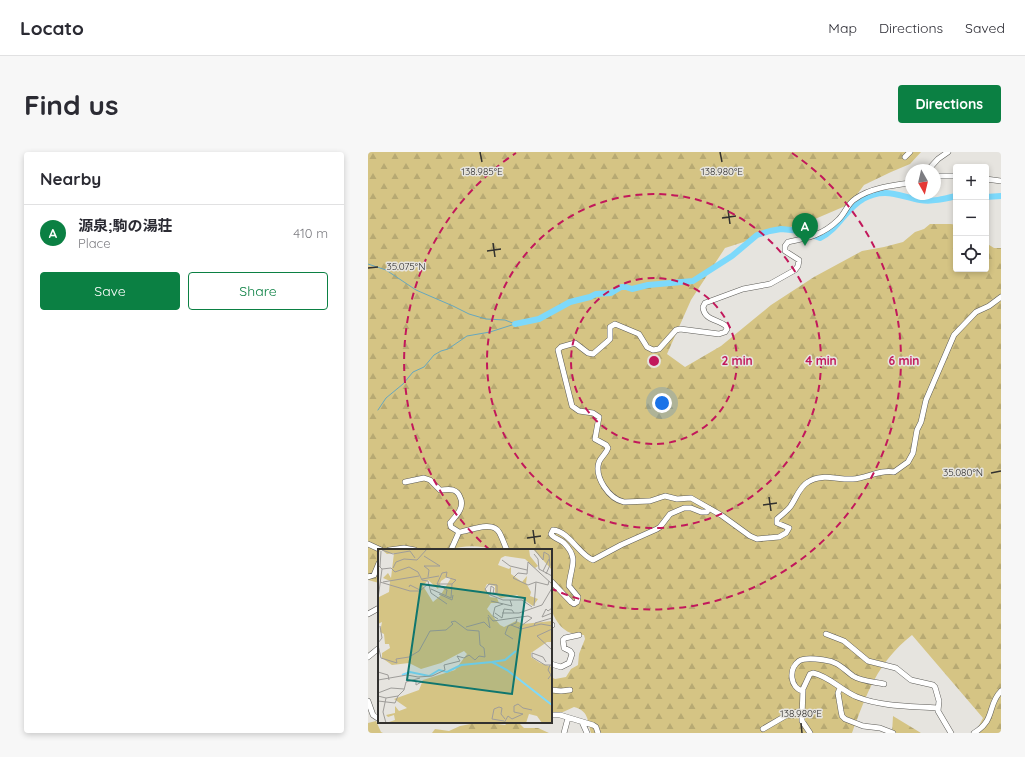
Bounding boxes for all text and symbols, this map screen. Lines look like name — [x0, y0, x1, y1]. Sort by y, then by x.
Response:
text: Locato — [20, 16, 84, 40]
text: Map — [828, 19, 857, 37]
text: Directions — [879, 19, 943, 37]
text: Saved — [965, 19, 1005, 37]
button: Directions — [898, 85, 1001, 123]
text: Find us — [24, 87, 118, 122]
north arrow — [905, 164, 941, 200]
map controls — [953, 164, 989, 272]
button: + — [953, 164, 989, 200]
text: 138.985°E — [461, 165, 503, 178]
text: 138.980°E — [701, 165, 743, 178]
text: Nearby — [40, 168, 101, 189]
button: − — [953, 200, 989, 236]
pin: A — [792, 213, 818, 246]
text: 源泉;駒の湯荘 — [78, 216, 172, 235]
text: A — [49, 225, 57, 241]
text: 410 m — [293, 225, 328, 241]
text: Place — [78, 235, 111, 251]
button: locate — [953, 236, 989, 272]
text: 35.075°N — [387, 260, 425, 273]
button: Save — [40, 272, 180, 310]
button: Share — [188, 272, 328, 310]
text: 2 min — [721, 353, 753, 368]
text: 4 min — [805, 353, 837, 368]
text: 6 min — [888, 353, 920, 368]
centre of rings — [647, 354, 661, 368]
your location — [652, 393, 672, 413]
text: 35.080°N — [943, 466, 983, 479]
inset map — [378, 549, 552, 723]
text: 138.980°E — [780, 707, 822, 720]

